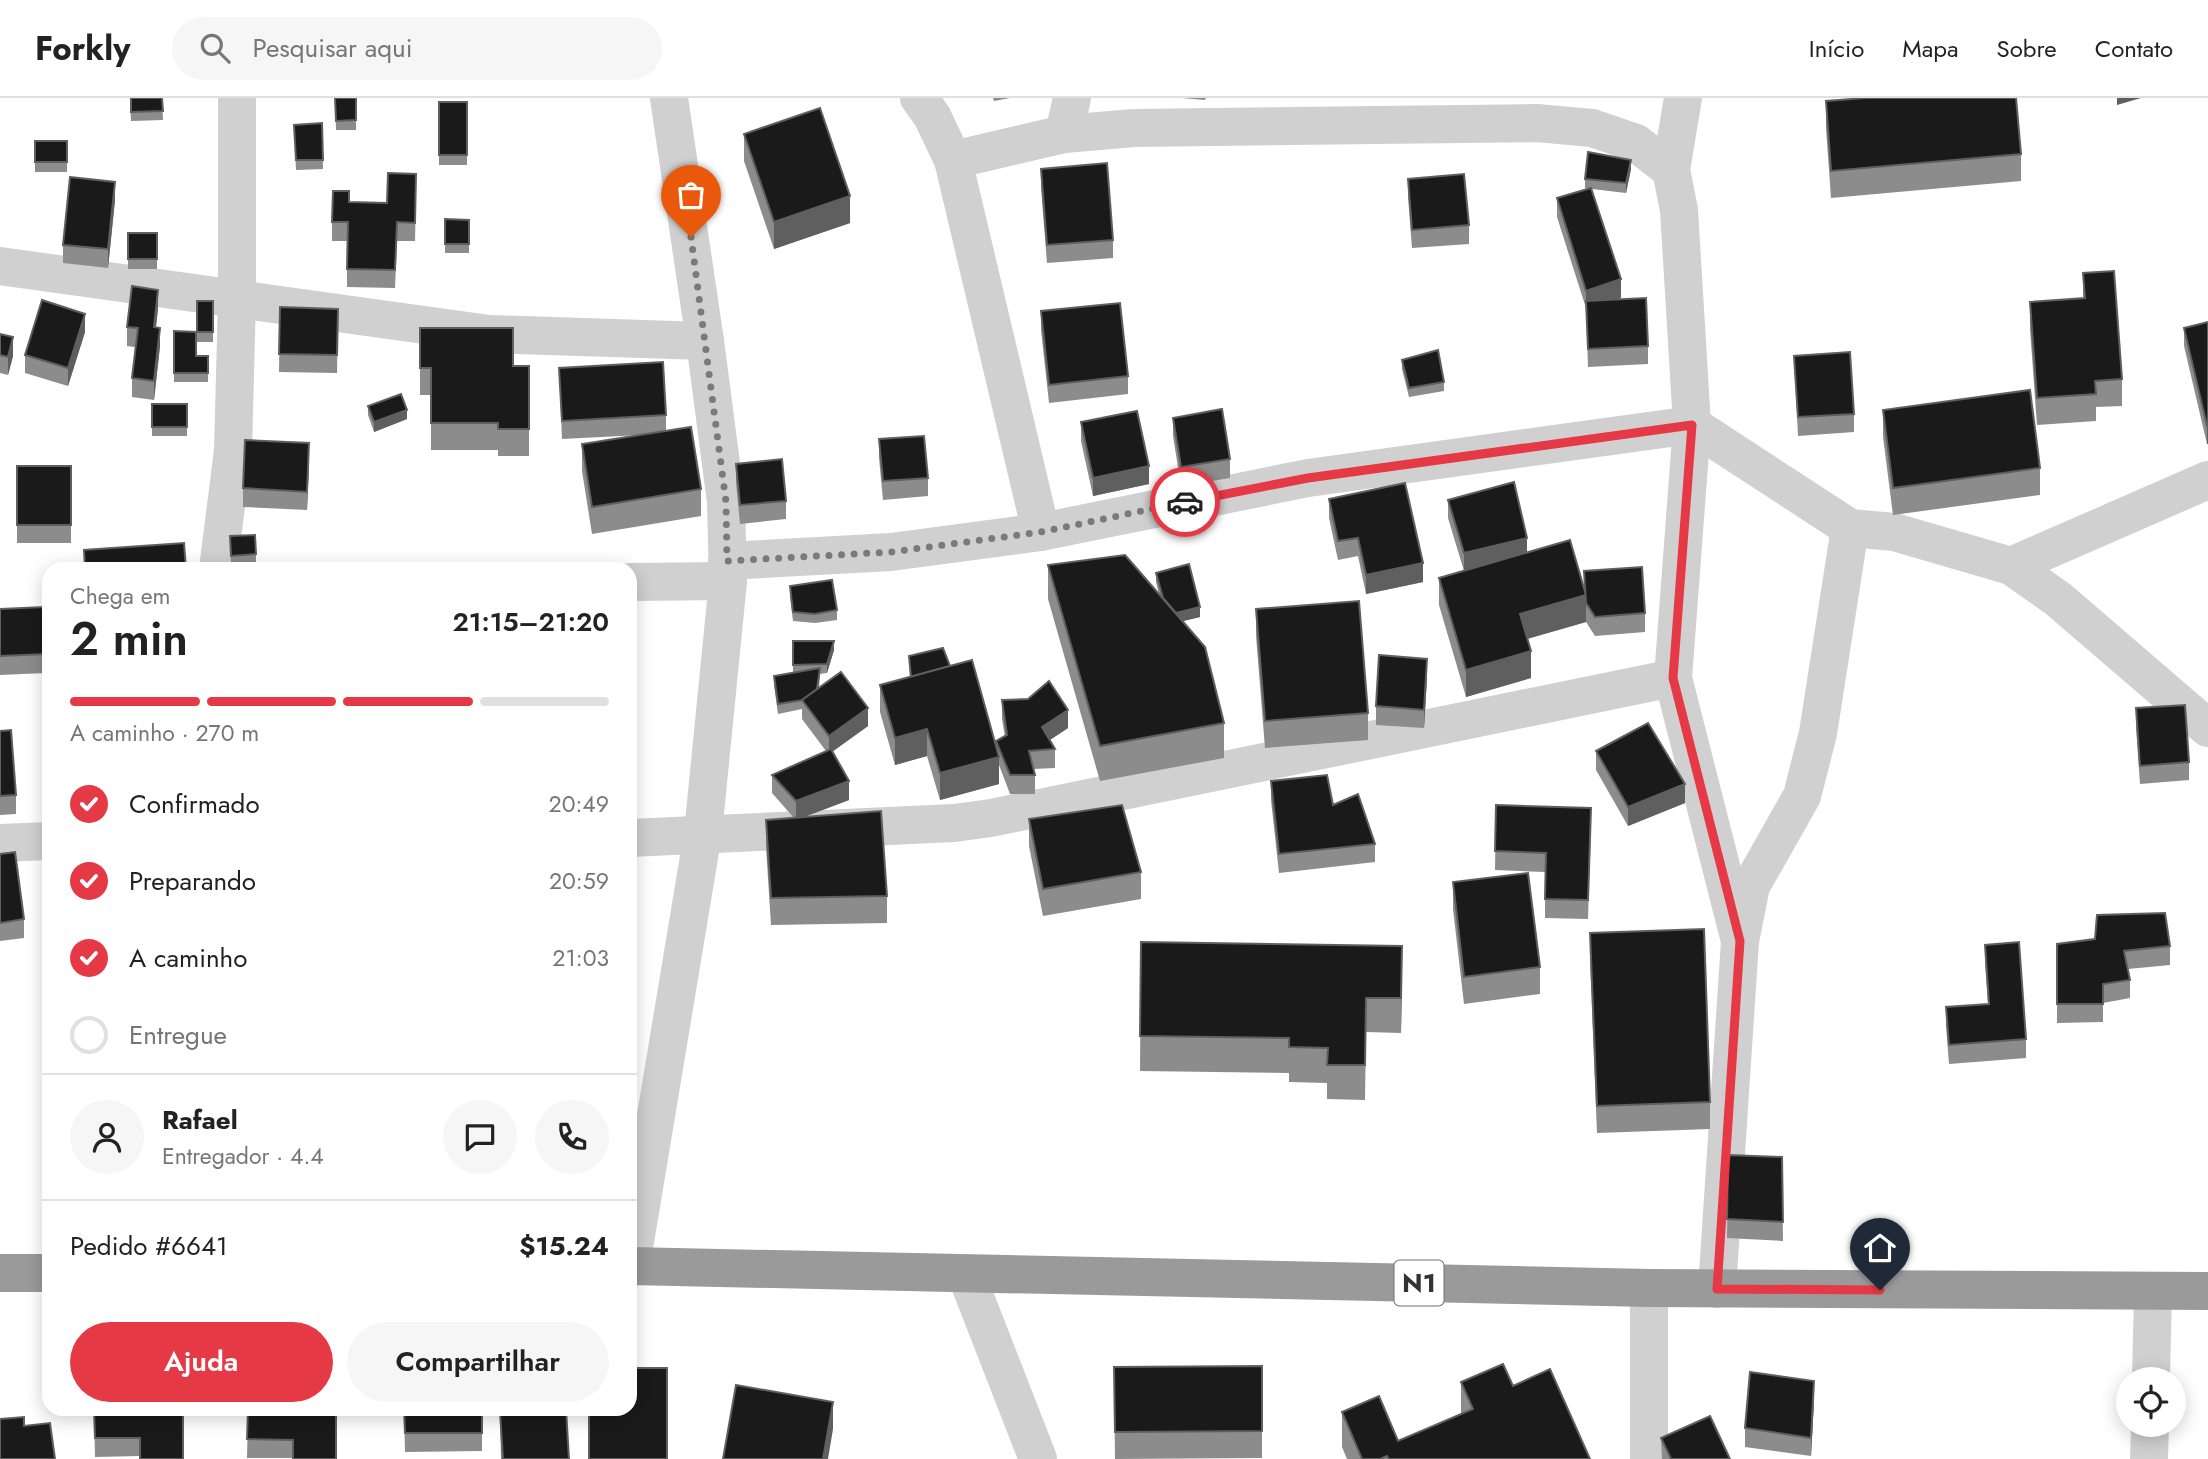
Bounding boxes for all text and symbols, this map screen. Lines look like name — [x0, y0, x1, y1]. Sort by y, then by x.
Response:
search box — [172, 17, 662, 80]
text: Forkly — [35, 25, 130, 72]
icon: search — [196, 29, 234, 67]
text: Pesquisar aqui — [252, 29, 412, 67]
text: Início — [1809, 31, 1864, 66]
text: Mapa — [1902, 31, 1959, 66]
text: Sobre — [1997, 31, 2057, 66]
text: Contato — [2095, 31, 2173, 66]
pin — [661, 165, 721, 237]
icon: bag — [672, 176, 710, 214]
courier — [1150, 467, 1220, 537]
icon: car — [1166, 483, 1204, 521]
text: Chega em — [70, 579, 171, 613]
text: 21:15–21:20 — [452, 603, 609, 641]
text: 2 min — [70, 606, 188, 672]
text: A caminho · 270 m — [70, 716, 259, 750]
icon: check — [70, 785, 108, 823]
text: Confirmado — [129, 785, 260, 823]
text: 20:49 — [549, 787, 609, 821]
icon: check — [70, 862, 108, 900]
text: Preparando — [129, 862, 256, 900]
text: 20:59 — [549, 864, 609, 898]
icon: check — [70, 939, 108, 977]
text: A caminho — [129, 939, 247, 977]
text: 21:03 — [552, 941, 609, 975]
text: Entregue — [129, 1016, 227, 1054]
button: person — [70, 1100, 144, 1174]
button: chat — [443, 1100, 517, 1174]
button: phone — [535, 1100, 609, 1174]
text: Rafael — [162, 1101, 238, 1139]
text: Entregador · 4.4 — [162, 1139, 324, 1173]
pin — [1850, 1218, 1910, 1290]
text: Pedido #6641 — [70, 1227, 228, 1265]
text: $15.24 — [519, 1227, 609, 1265]
icon: home — [1861, 1229, 1899, 1267]
road number: N1 — [1394, 1260, 1444, 1306]
button: Ajuda — [70, 1322, 333, 1402]
button: Compartilhar — [347, 1322, 609, 1402]
map controls — [2116, 1367, 2186, 1437]
button: locate — [2116, 1367, 2186, 1437]

